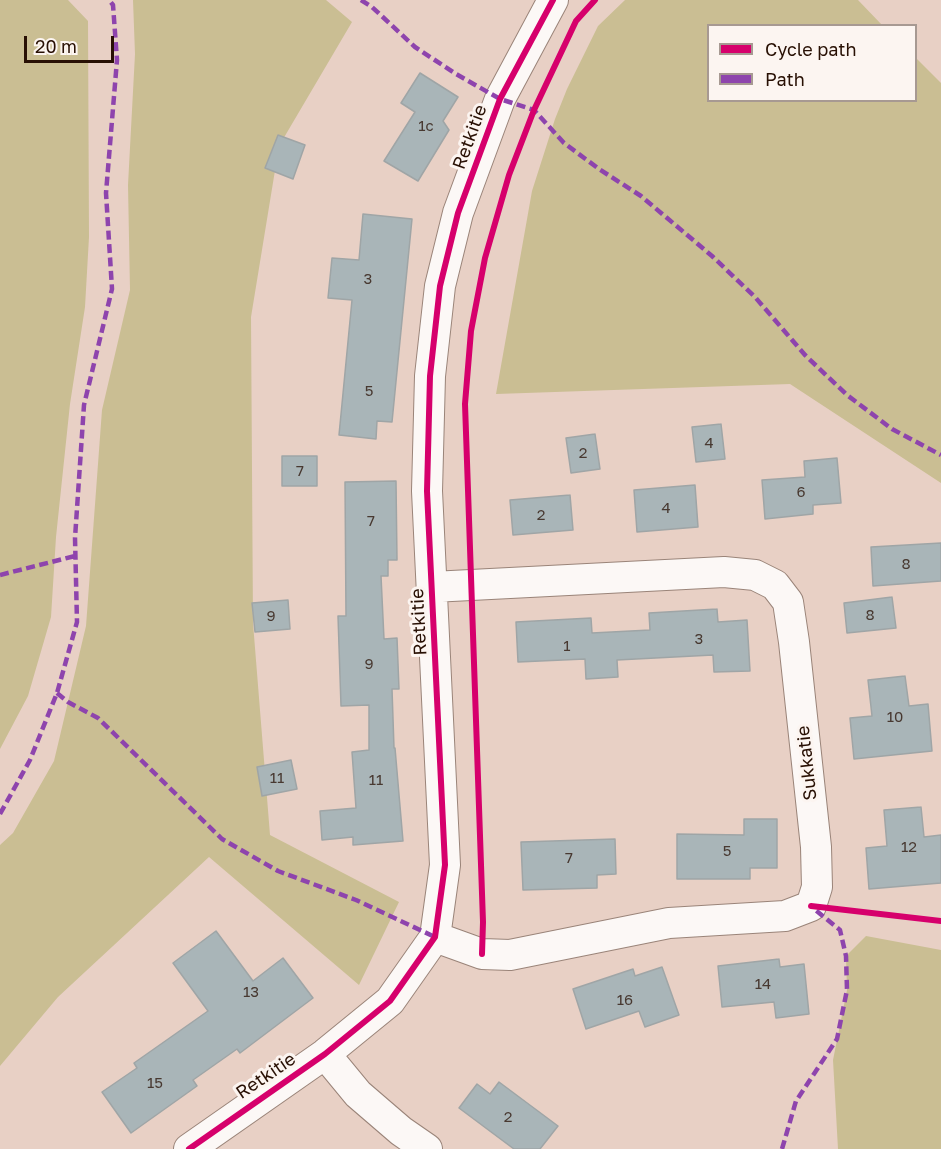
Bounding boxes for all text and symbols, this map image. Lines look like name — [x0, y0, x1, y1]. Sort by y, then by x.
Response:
scale bar — [27, 24, 117, 62]
legend — [707, 24, 917, 102]
text: 20 m — [35, 35, 77, 57]
text: Cycle path — [765, 38, 857, 60]
text: Path — [765, 68, 805, 90]
street label: Retkitie — [448, 102, 492, 172]
house number: 1c — [418, 117, 434, 135]
house number: 3 — [364, 270, 372, 288]
house number: 5 — [365, 382, 373, 400]
house number: 4 — [704, 434, 714, 452]
house number: 2 — [579, 444, 587, 462]
house number: 7 — [296, 462, 304, 480]
house number: 6 — [796, 483, 806, 501]
house number: 4 — [661, 499, 671, 517]
house number: 2 — [537, 506, 545, 524]
house number: 7 — [367, 512, 375, 530]
house number: 8 — [901, 555, 911, 573]
street label: Retkitie — [406, 588, 432, 656]
house number: 8 — [865, 606, 875, 624]
house number: 9 — [266, 607, 276, 625]
house number: 3 — [695, 630, 703, 648]
house number: 1 — [563, 637, 571, 655]
house number: 9 — [364, 655, 374, 673]
house number: 10 — [887, 708, 903, 726]
street label: Sukkatie — [792, 725, 822, 801]
house number: 11 — [270, 769, 284, 787]
house number: 11 — [369, 771, 383, 789]
house number: 12 — [901, 838, 917, 856]
house number: 5 — [723, 842, 731, 860]
house number: 7 — [565, 849, 573, 867]
house number: 14 — [755, 975, 771, 993]
house number: 13 — [243, 983, 259, 1001]
house number: 16 — [617, 991, 633, 1009]
street label: Retkitie — [232, 1048, 300, 1104]
house number: 15 — [147, 1074, 163, 1092]
house number: 2 — [504, 1108, 512, 1126]

